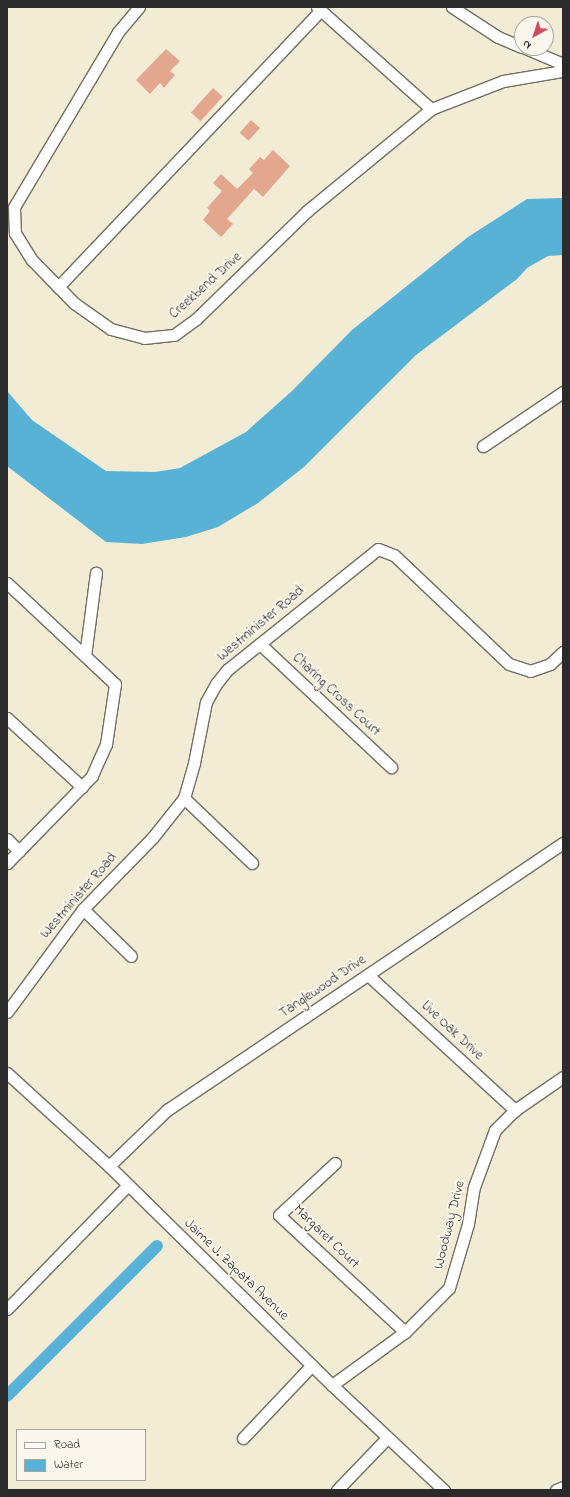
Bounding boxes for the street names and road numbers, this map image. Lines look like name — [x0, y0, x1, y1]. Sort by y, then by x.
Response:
street label: Creekbend Drive — [166, 249, 246, 323]
street label: Westminister Road — [214, 583, 308, 665]
street label: Charing Cross Court — [288, 650, 384, 740]
street label: Westminister Road — [37, 850, 121, 942]
street label: Tanglewood Drive — [276, 952, 370, 1022]
street label: Live Oak Drive — [417, 998, 487, 1064]
street label: Woodway Drive — [431, 1179, 469, 1271]
street label: Margaret Court — [290, 1201, 362, 1273]
street label: Jaime J. Zapata Avenue — [180, 1216, 292, 1324]

